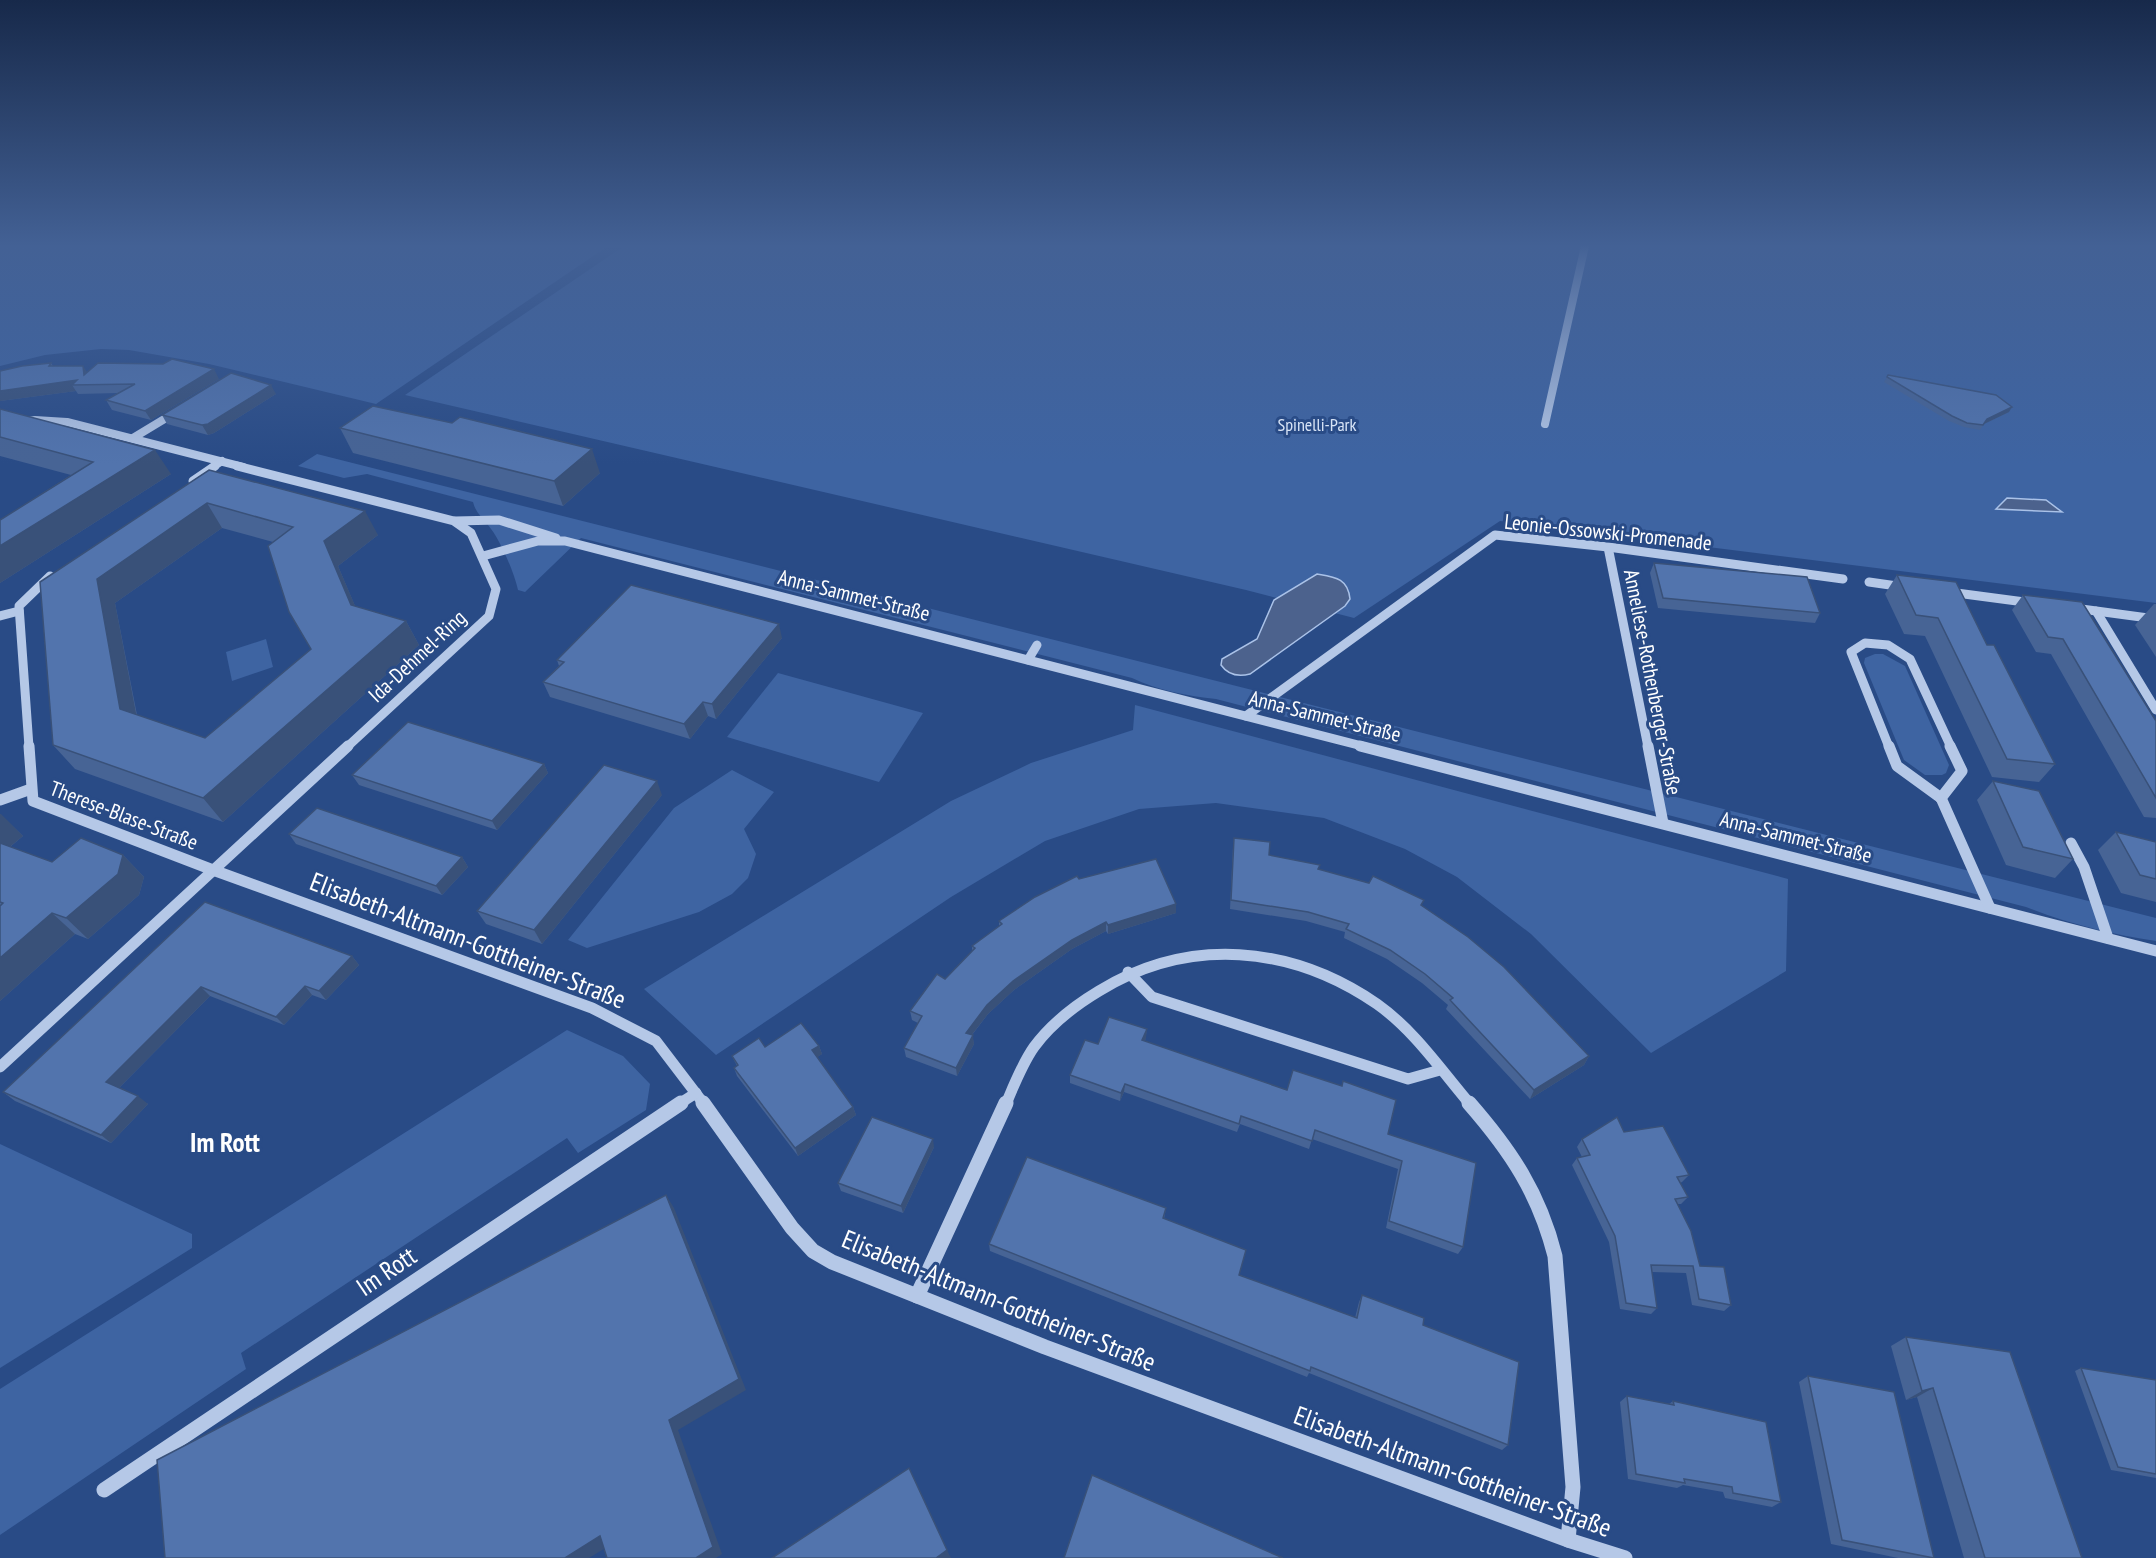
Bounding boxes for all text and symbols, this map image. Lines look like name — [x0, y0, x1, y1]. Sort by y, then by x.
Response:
park label: Spinelli-Park — [1277, 413, 1357, 436]
street label: Leonie-Ossowski-Promenade — [1503, 508, 1713, 556]
street label: Anna-Sammet-Straße — [775, 563, 933, 627]
street label: Anneliese-Rothenberger-Straße — [1618, 567, 1688, 797]
street label: Ida-Dehmel-Ring — [363, 604, 471, 708]
street label: Anna-Sammet-Straße — [1246, 684, 1404, 748]
street label: Therese-Blase-Straße — [46, 774, 202, 856]
street label: Anna-Sammet-Straße — [1717, 805, 1875, 869]
street label: Elisabeth-Altmann-Gottheiner-Straße — [305, 864, 631, 1016]
district label: Im Rott — [190, 1125, 260, 1159]
street label: Elisabeth-Altmann-Gottheiner-Straße — [837, 1222, 1161, 1378]
street label: Im Rott — [350, 1239, 422, 1303]
street label: Elisabeth-Altmann-Gottheiner-Straße — [1290, 1398, 1616, 1544]

